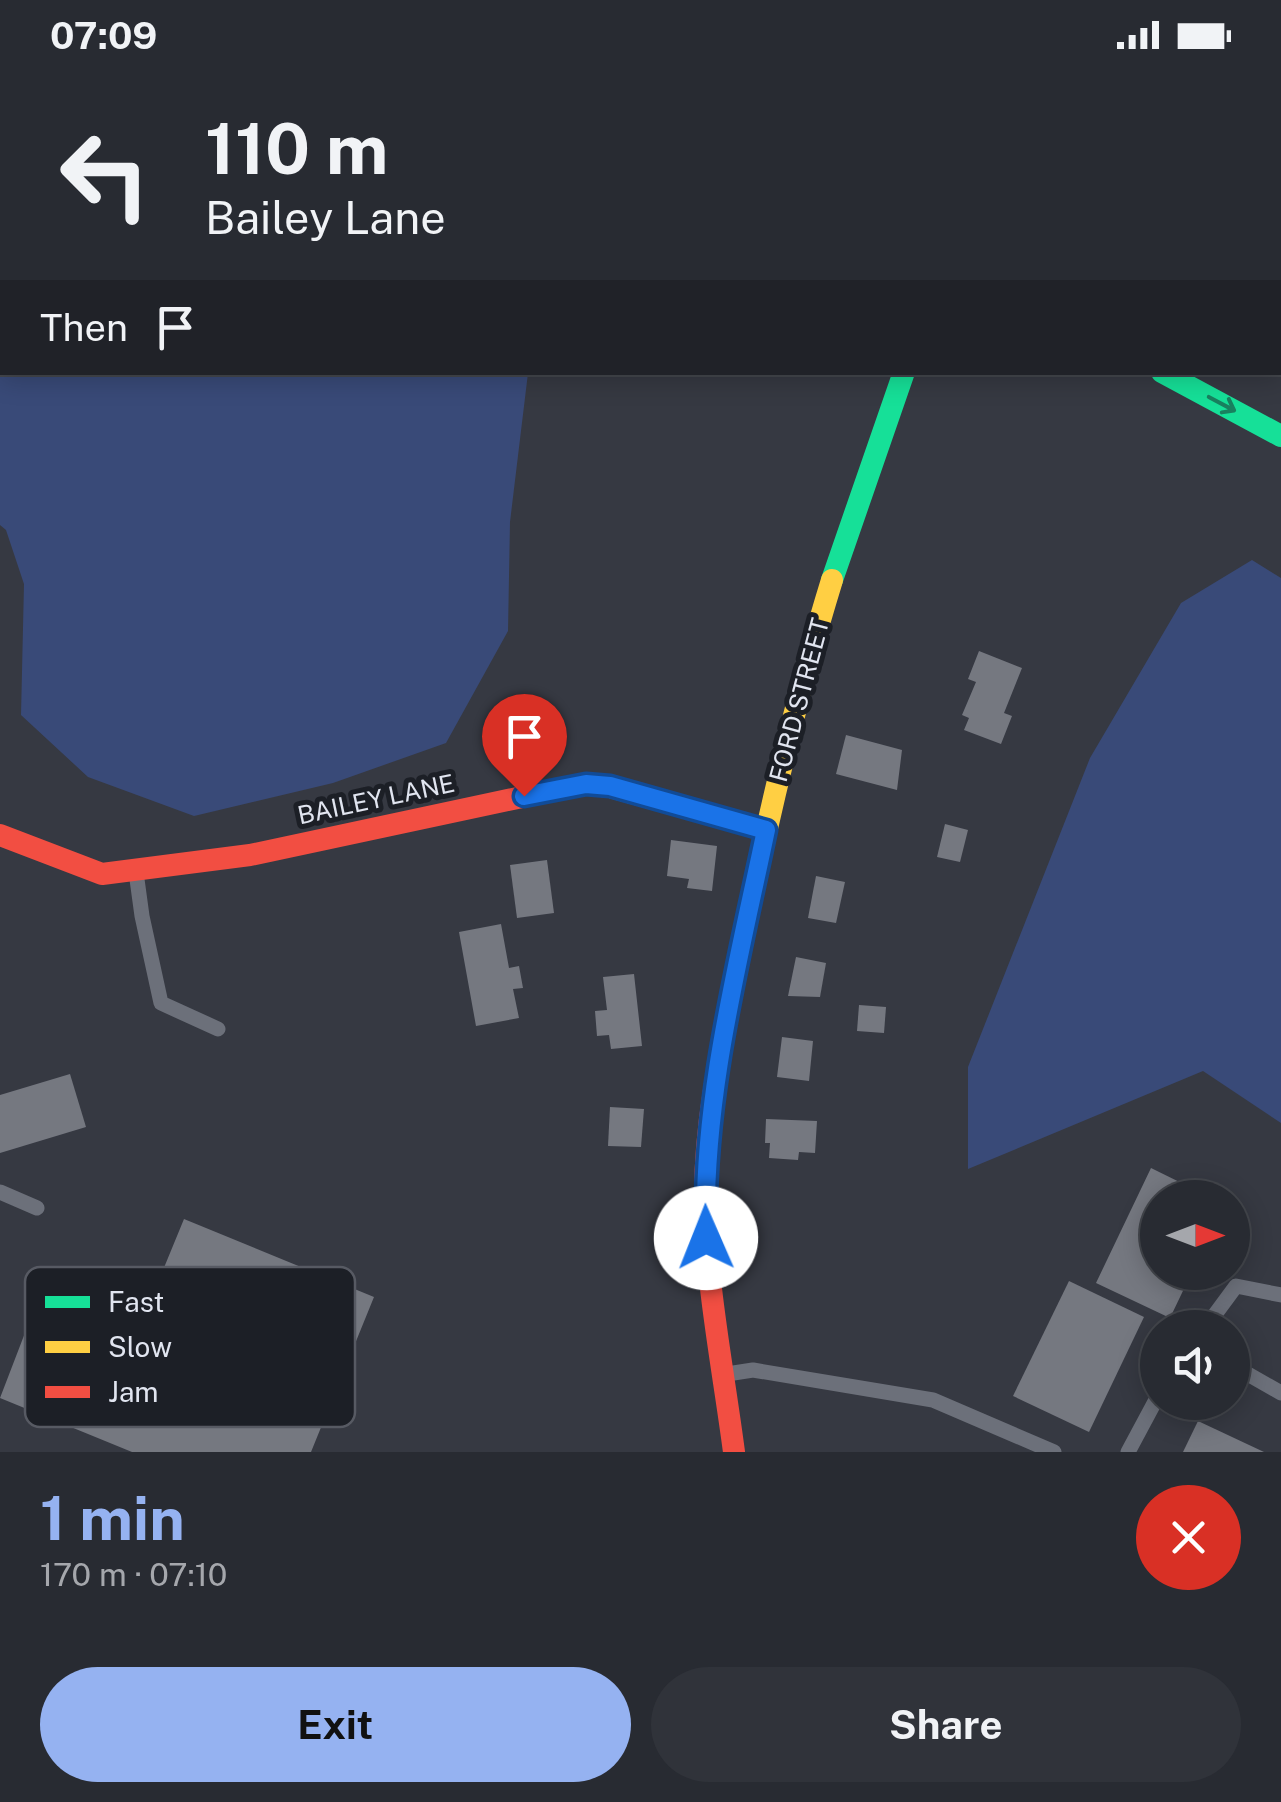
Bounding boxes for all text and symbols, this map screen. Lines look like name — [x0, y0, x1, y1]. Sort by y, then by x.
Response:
text: 07:09 — [50, 13, 157, 58]
text: 110 m — [205, 107, 389, 190]
icon: left — [40, 110, 170, 240]
text: Bailey Lane — [205, 191, 446, 244]
icon: arrive — [148, 300, 203, 355]
text: Then — [40, 305, 128, 350]
one-way arrow — [1206, 395, 1236, 415]
street label: FORD STREET — [763, 615, 835, 785]
pin — [482, 694, 567, 797]
icon: arrive — [497, 709, 552, 764]
street label: BAILEY LANE — [295, 768, 457, 830]
north arrow — [1140, 1180, 1250, 1290]
map controls — [1140, 1180, 1250, 1420]
position arrow — [654, 1186, 758, 1290]
legend — [25, 1267, 355, 1427]
text: Fast — [108, 1285, 164, 1318]
button: sound — [1140, 1310, 1250, 1420]
text: Slow — [108, 1330, 172, 1363]
text: Jam — [108, 1375, 159, 1408]
text: 1 min — [40, 1483, 185, 1554]
button: close — [1136, 1485, 1241, 1590]
text: 170 m · 07:10 — [40, 1556, 227, 1593]
button: Exit — [40, 1667, 631, 1782]
button: Share — [651, 1667, 1241, 1782]

